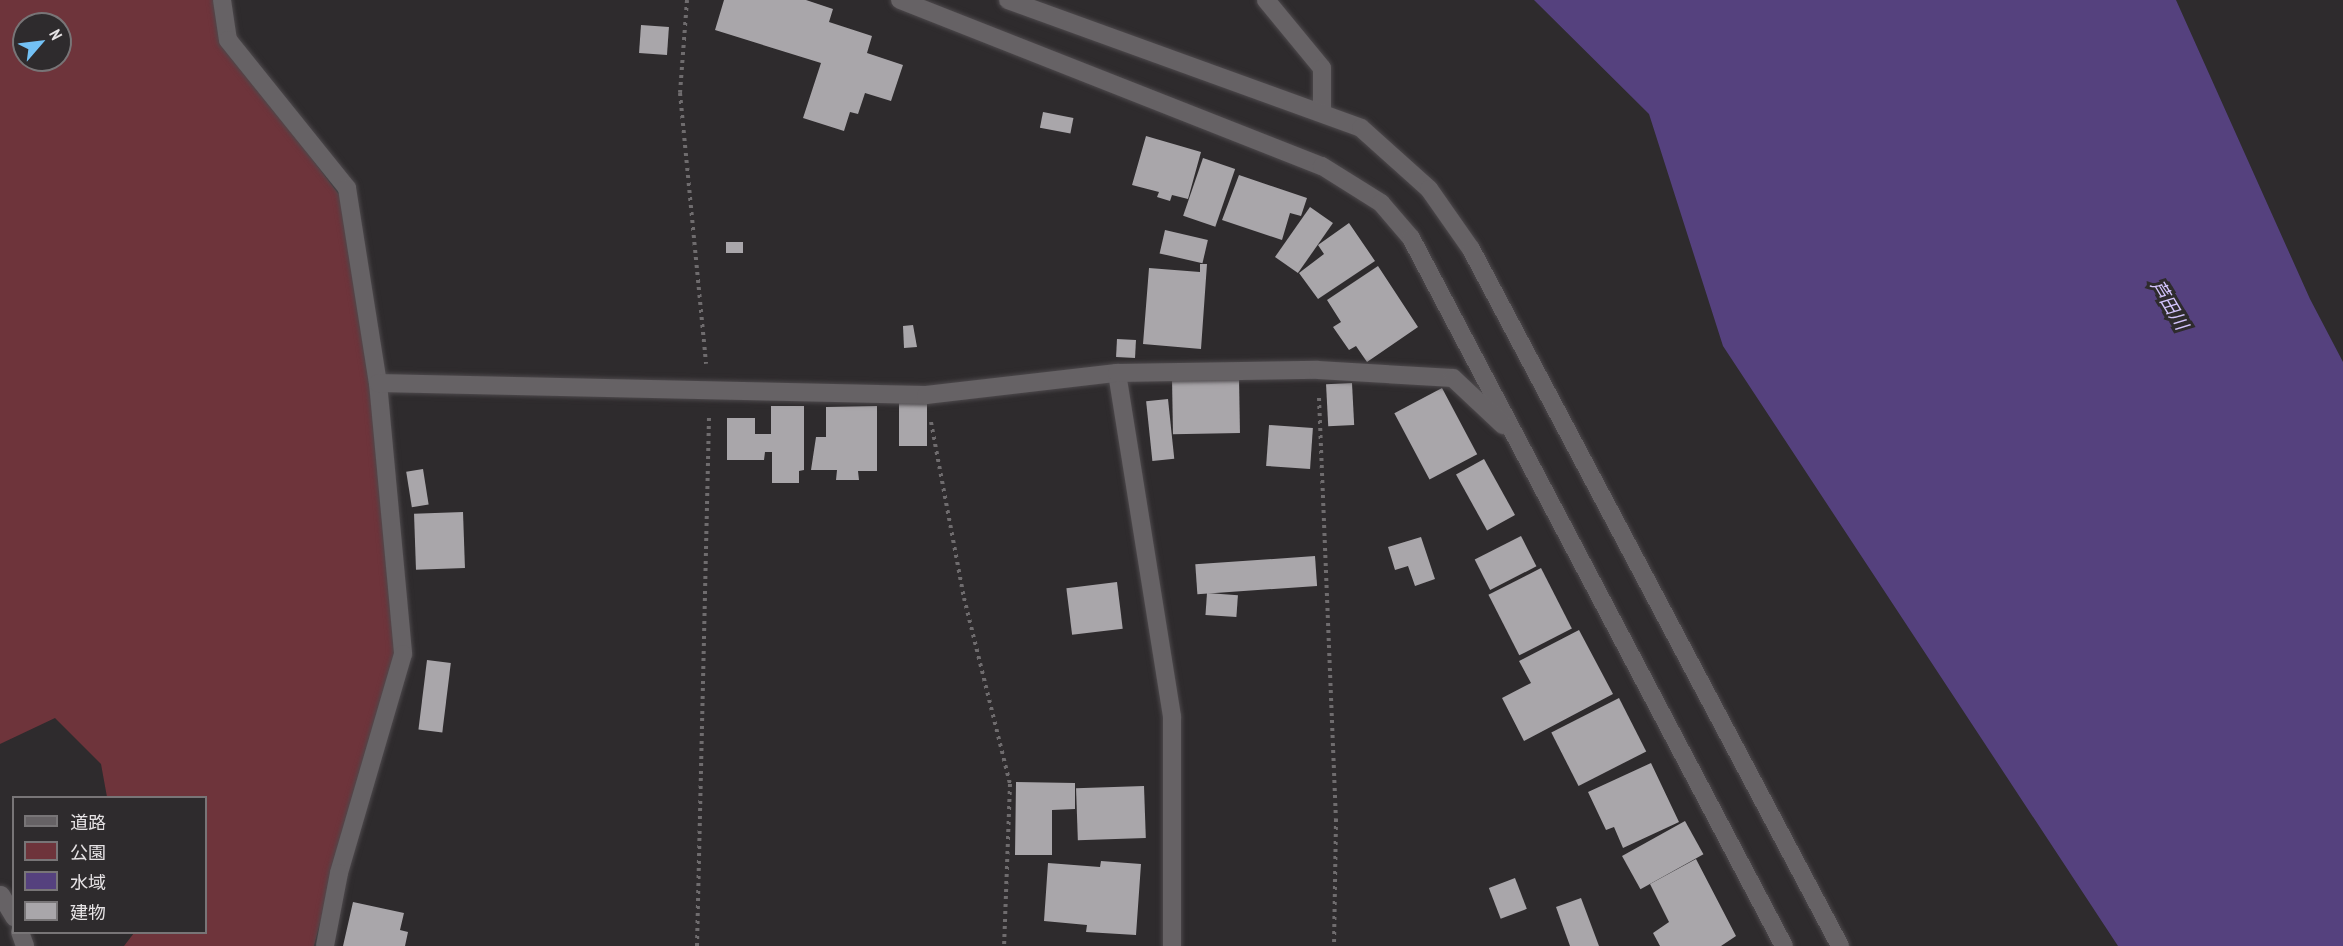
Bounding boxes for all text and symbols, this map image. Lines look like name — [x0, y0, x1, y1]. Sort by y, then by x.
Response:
north arrow — [12, 12, 72, 72]
text: N — [45, 26, 67, 43]
water label: 芦田川 — [2146, 276, 2192, 334]
legend — [12, 796, 207, 934]
text: 道路 — [70, 811, 106, 834]
text: 公園 — [70, 841, 106, 864]
text: 水域 — [70, 871, 106, 894]
text: 建物 — [70, 901, 106, 924]

